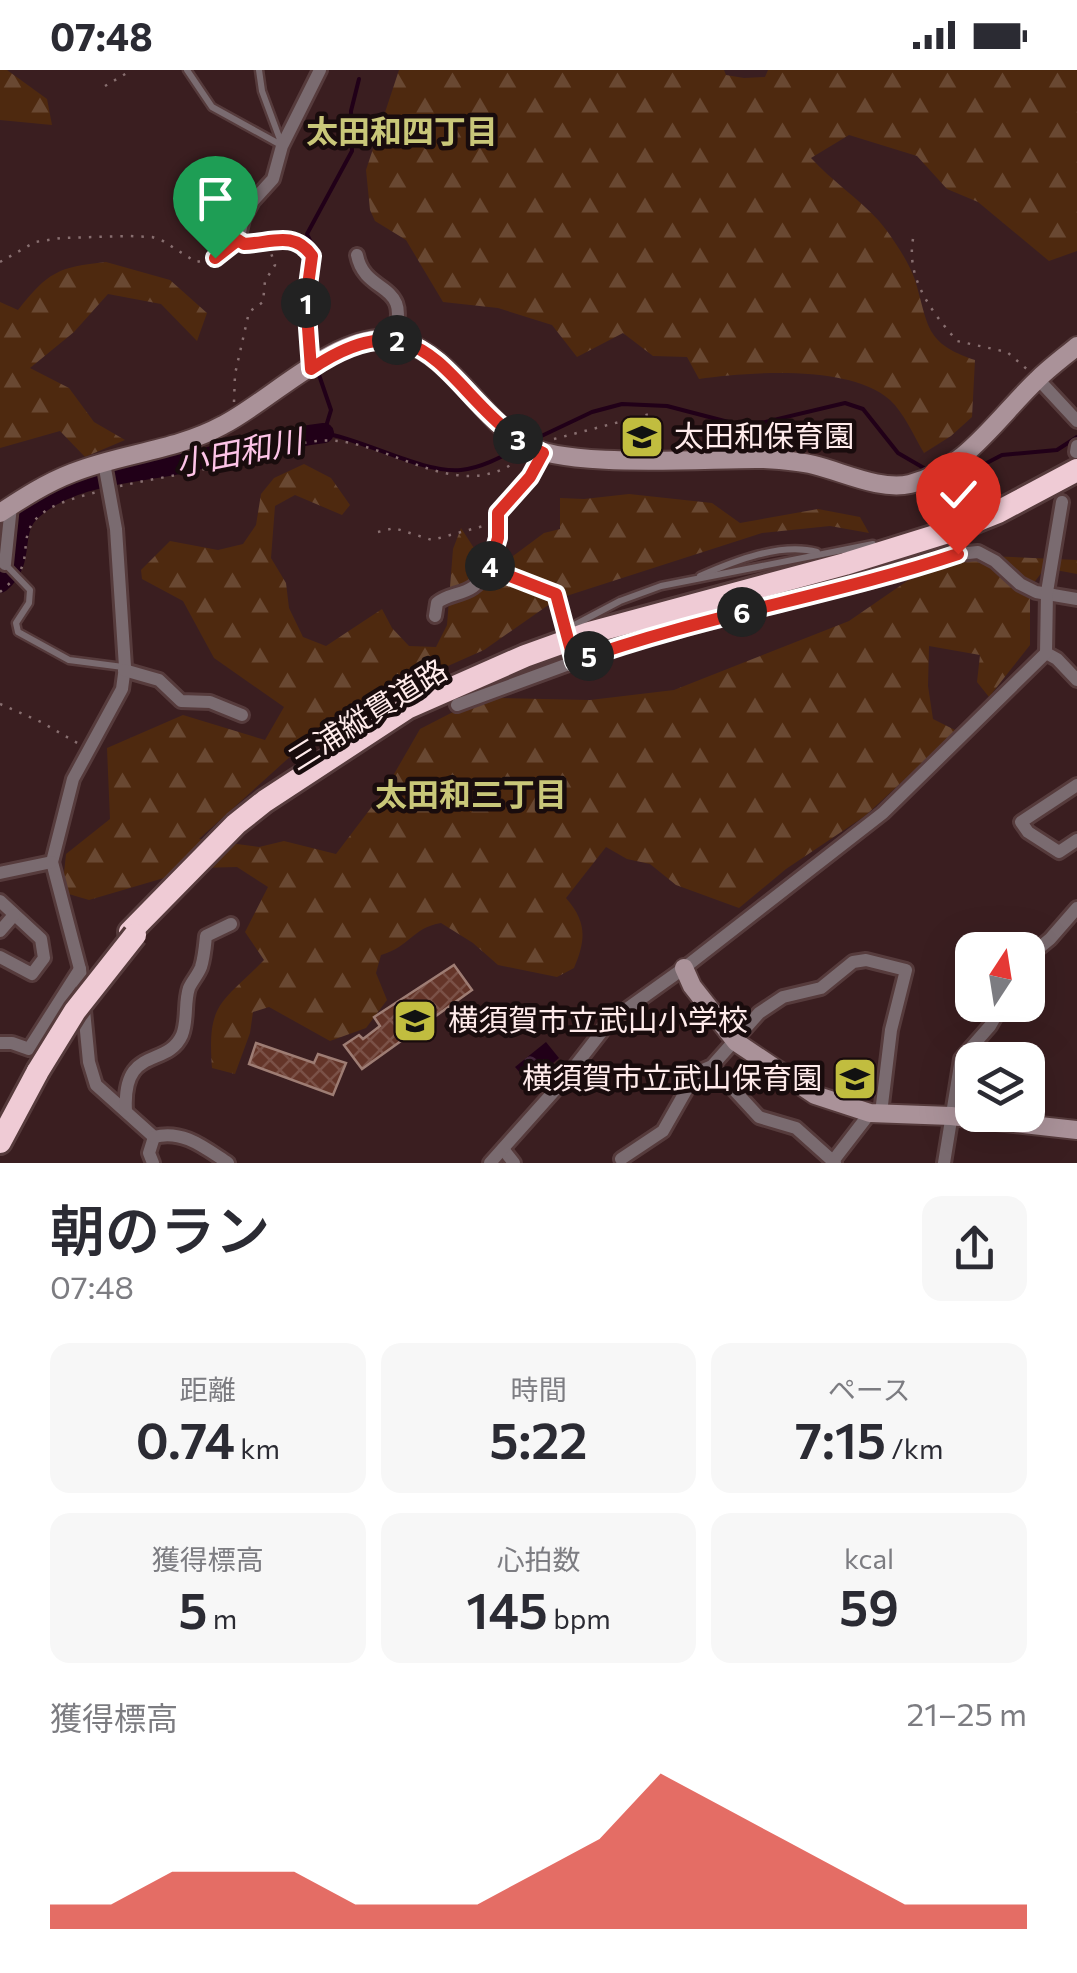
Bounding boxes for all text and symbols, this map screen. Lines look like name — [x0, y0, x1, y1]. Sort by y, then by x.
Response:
text: 07:48 — [50, 12, 153, 59]
district label: 太田和四丁目 — [306, 110, 498, 150]
pin — [173, 156, 258, 259]
icon: arrive — [188, 171, 243, 226]
pin: 1 — [281, 278, 331, 328]
text: 1 — [300, 286, 312, 320]
pin: 2 — [372, 315, 422, 365]
text: 2 — [389, 323, 405, 357]
pin: 3 — [493, 414, 543, 464]
school or university icon: 太田和保育園 — [619, 414, 665, 460]
place label: 太田和保育園 — [674, 416, 854, 453]
water label: 小田和川 — [172, 419, 308, 483]
text: 3 — [510, 422, 526, 456]
pin — [916, 452, 1001, 555]
icon: check — [931, 467, 986, 522]
pin: 4 — [465, 541, 515, 591]
text: 4 — [481, 549, 499, 583]
pin: 6 — [717, 587, 767, 637]
text: 6 — [733, 595, 751, 629]
pin: 5 — [564, 631, 614, 681]
text: 5 — [581, 639, 597, 673]
street label: 三浦縦貫道路 — [281, 649, 453, 776]
district label: 太田和三丁目 — [375, 773, 567, 813]
north arrow — [955, 932, 1045, 1022]
map controls — [955, 932, 1045, 1132]
school or university icon: 横須賀市立武山小学校 — [392, 998, 438, 1044]
place label: 横須賀市立武山小学校 — [448, 1000, 748, 1037]
button: layers — [955, 1042, 1045, 1132]
school or university icon: 横須賀市立武山保育園 — [832, 1056, 878, 1102]
place label: 横須賀市立武山保育園 — [522, 1058, 822, 1095]
text: 朝のラン — [50, 1195, 270, 1262]
button: share — [922, 1196, 1027, 1301]
text: 07:48 — [50, 1266, 134, 1306]
text: 距離 — [180, 1372, 236, 1406]
text: 時間 — [510, 1372, 567, 1406]
text: ペース — [828, 1372, 910, 1406]
text: 0.74 — [136, 1408, 235, 1469]
text: 5:22 — [489, 1408, 588, 1469]
text: 7:15 — [795, 1408, 886, 1469]
text: km — [235, 1431, 280, 1465]
text: /km — [886, 1431, 943, 1465]
text: kcal — [844, 1541, 894, 1575]
text: 獲得標高 — [152, 1542, 264, 1576]
text: 心拍数 — [496, 1542, 581, 1576]
text: 59 — [839, 1575, 899, 1636]
text: 5 — [178, 1578, 207, 1639]
text: 145 — [466, 1578, 548, 1639]
text: m — [207, 1601, 237, 1635]
text: bpm — [548, 1601, 611, 1635]
text: 21–25 m — [907, 1693, 1027, 1733]
text: 獲得標高 — [50, 1697, 178, 1737]

